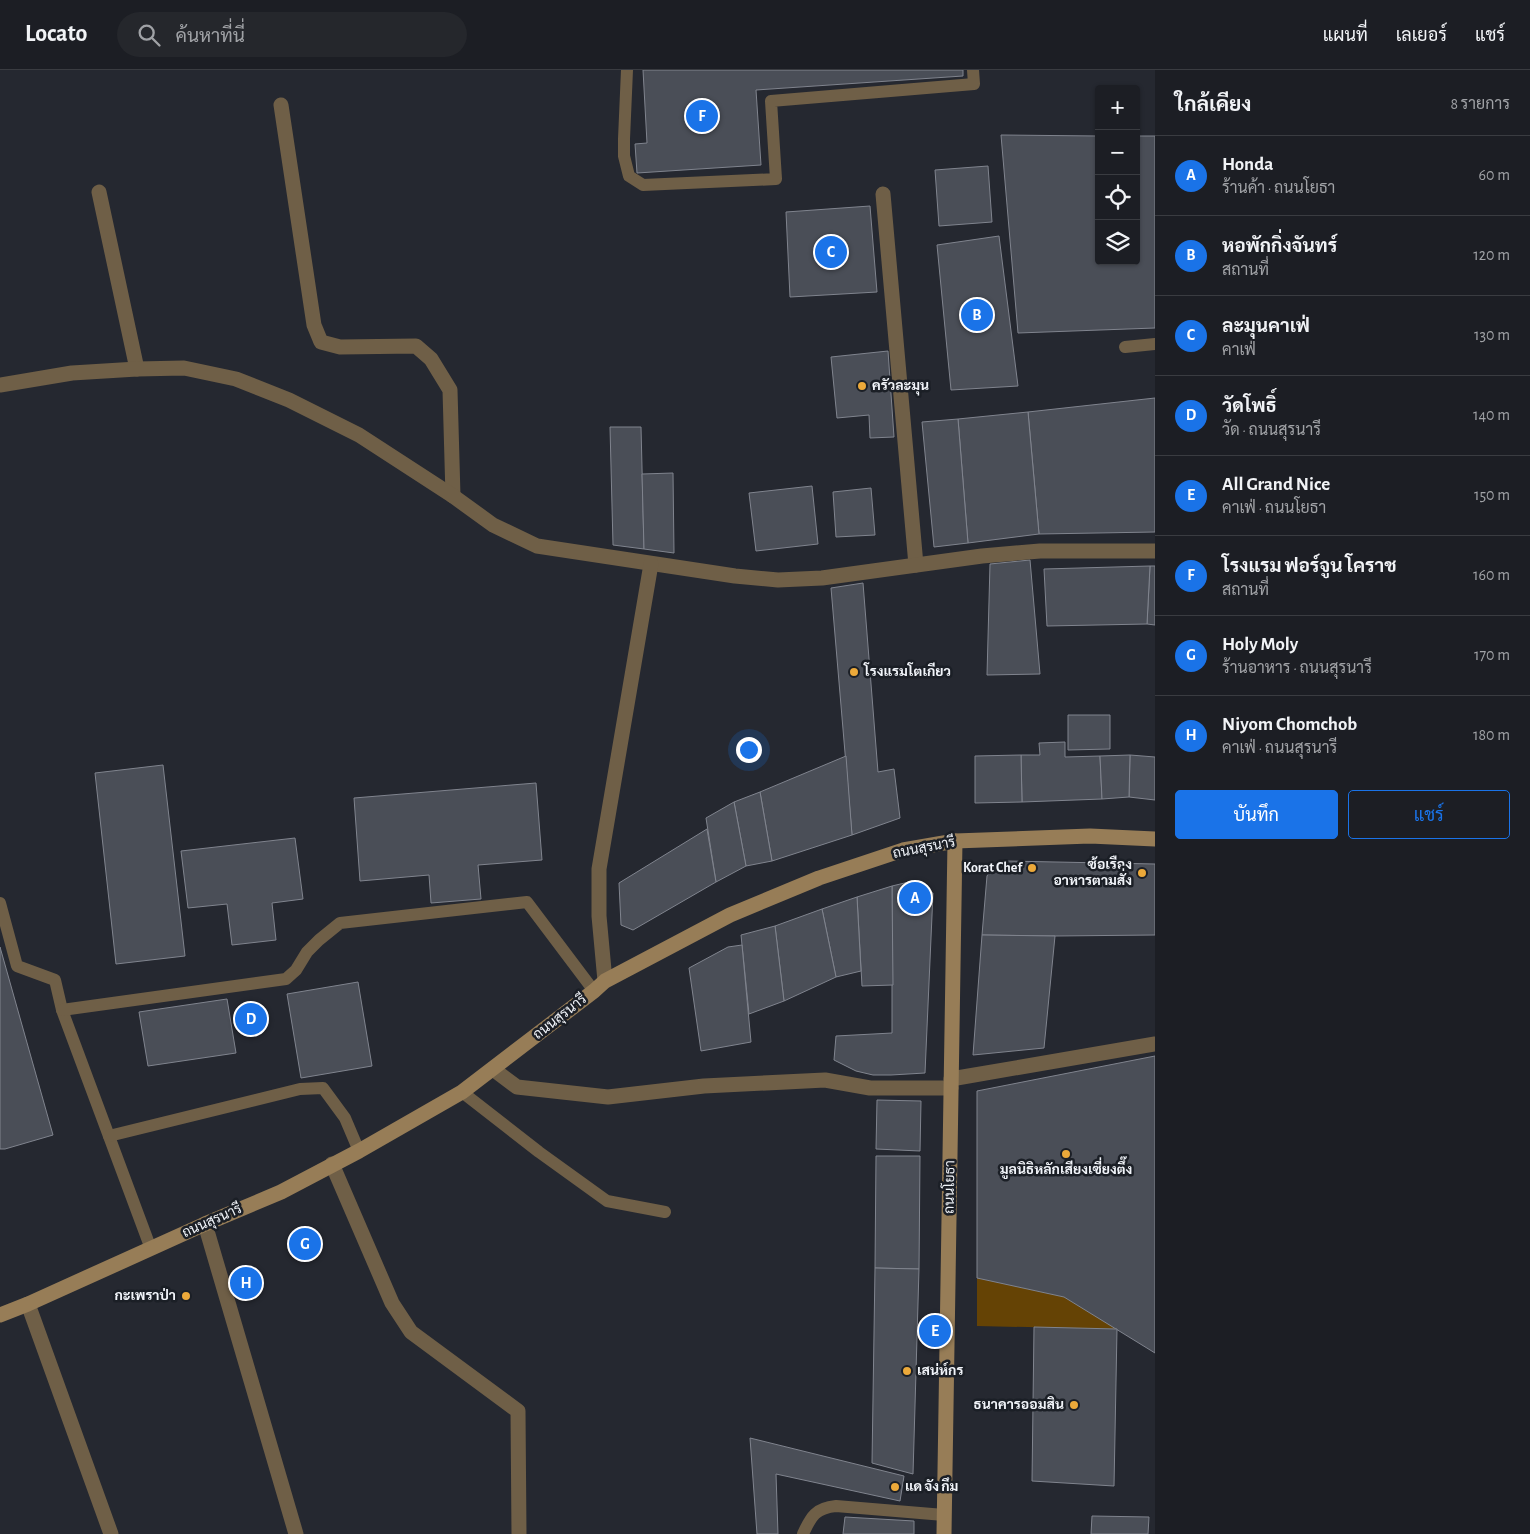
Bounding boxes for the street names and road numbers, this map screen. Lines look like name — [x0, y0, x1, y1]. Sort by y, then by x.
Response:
street label: ถนนสุรนารี — [891, 832, 957, 863]
street label: ถนนสุรนารี — [529, 989, 591, 1044]
street label: ถนนโยธา — [941, 1160, 957, 1214]
street label: ถนนสุรนารี — [179, 1199, 245, 1242]

